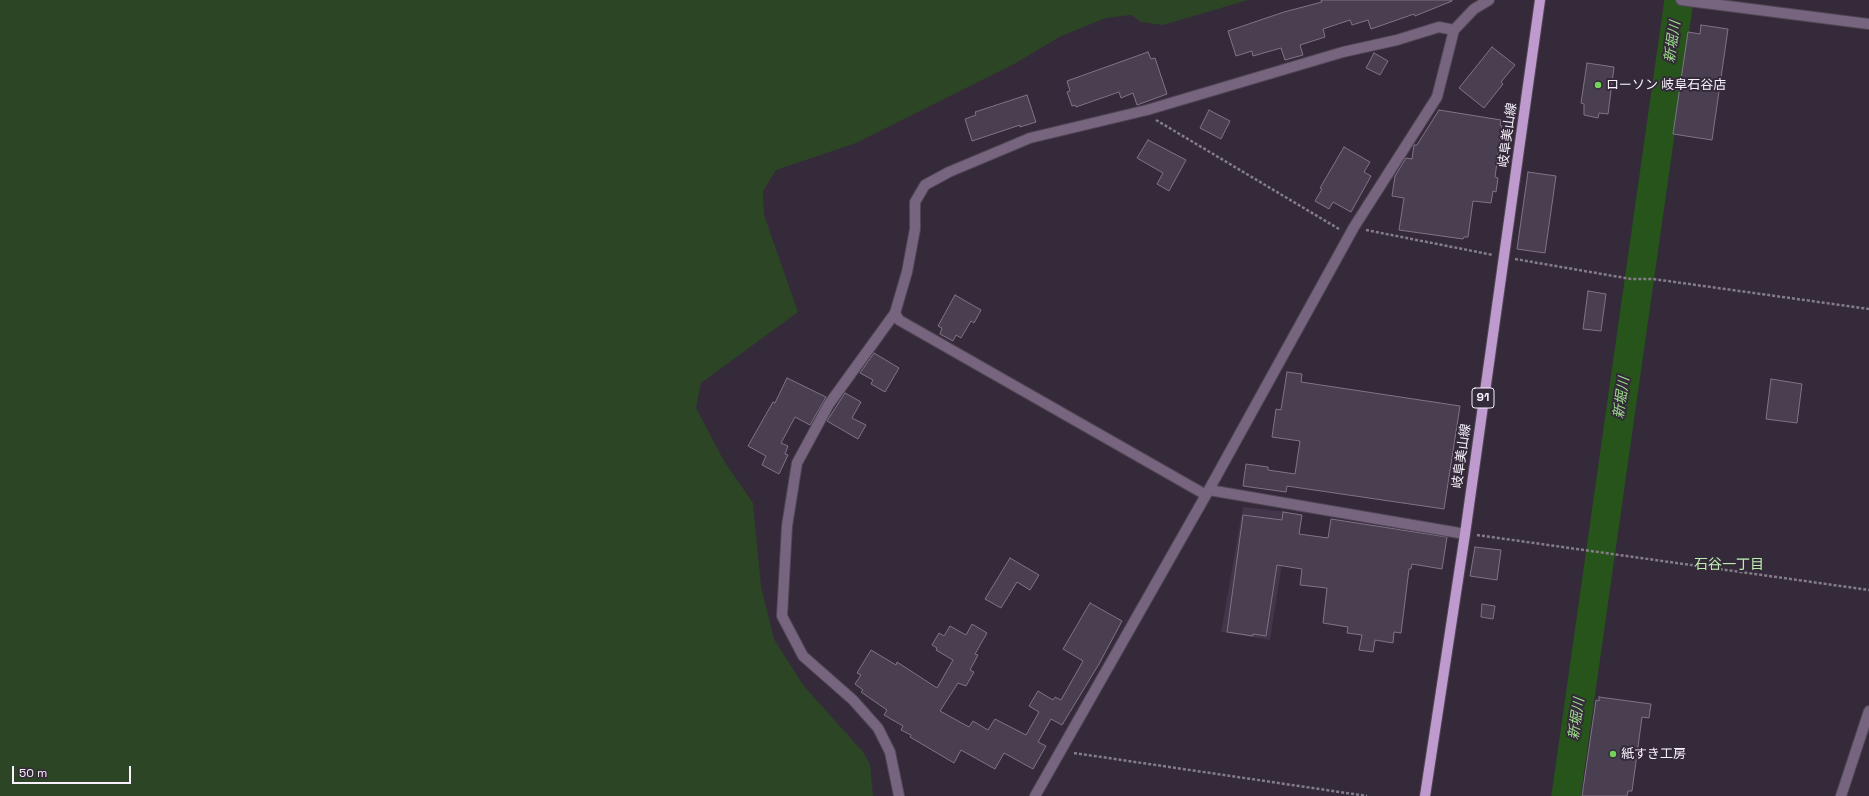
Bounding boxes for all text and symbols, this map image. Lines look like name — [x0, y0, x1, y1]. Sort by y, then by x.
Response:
water label: 新堀川 — [1662, 20, 1684, 64]
place label: ローソン 岐阜石谷店 — [1606, 77, 1726, 93]
marker: ローソン 岐阜石谷店 — [1593, 80, 1603, 90]
street label: 岐阜美山線 — [1496, 102, 1520, 168]
water label: 新堀川 — [1611, 376, 1633, 420]
road number: 91 — [1472, 388, 1494, 408]
street label: 岐阜美山線 — [1450, 423, 1474, 489]
district label: 石谷一丁目 — [1694, 557, 1764, 573]
water label: 新堀川 — [1566, 697, 1588, 741]
place label: 紙すき工房 — [1621, 746, 1686, 762]
marker: 紙すき工房 — [1608, 749, 1618, 759]
scale bar — [14, 758, 133, 784]
text: 50 m — [19, 765, 47, 781]

